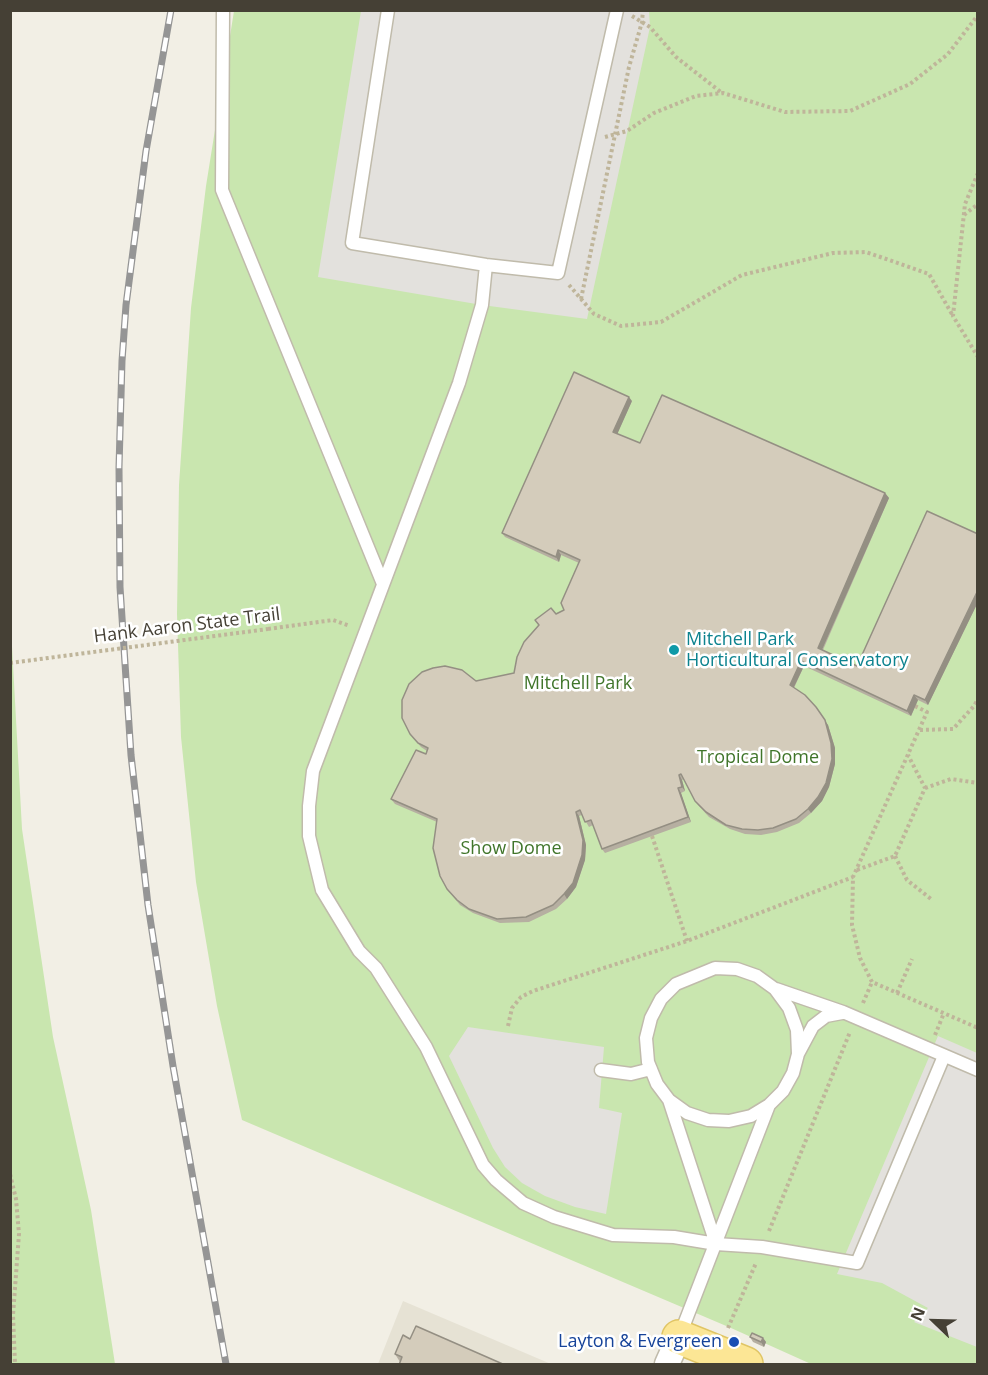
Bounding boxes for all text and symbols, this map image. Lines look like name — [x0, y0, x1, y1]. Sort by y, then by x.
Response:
street label: Hank Aaron State Trail — [93, 604, 281, 648]
place label: Mitchell Park Horticultural Conservatory — [686, 629, 909, 672]
marker: Mitchell Park Horticultural Conservatory — [667, 643, 681, 657]
park label: Mitchell Park — [524, 673, 632, 695]
park label: Tropical Dome — [697, 747, 819, 769]
park label: Show Dome — [460, 838, 562, 860]
north arrow — [904, 1291, 964, 1351]
text: N — [905, 1304, 930, 1324]
place label: Layton & Evergreen — [558, 1331, 722, 1353]
marker: Layton & Evergreen — [727, 1335, 741, 1349]

